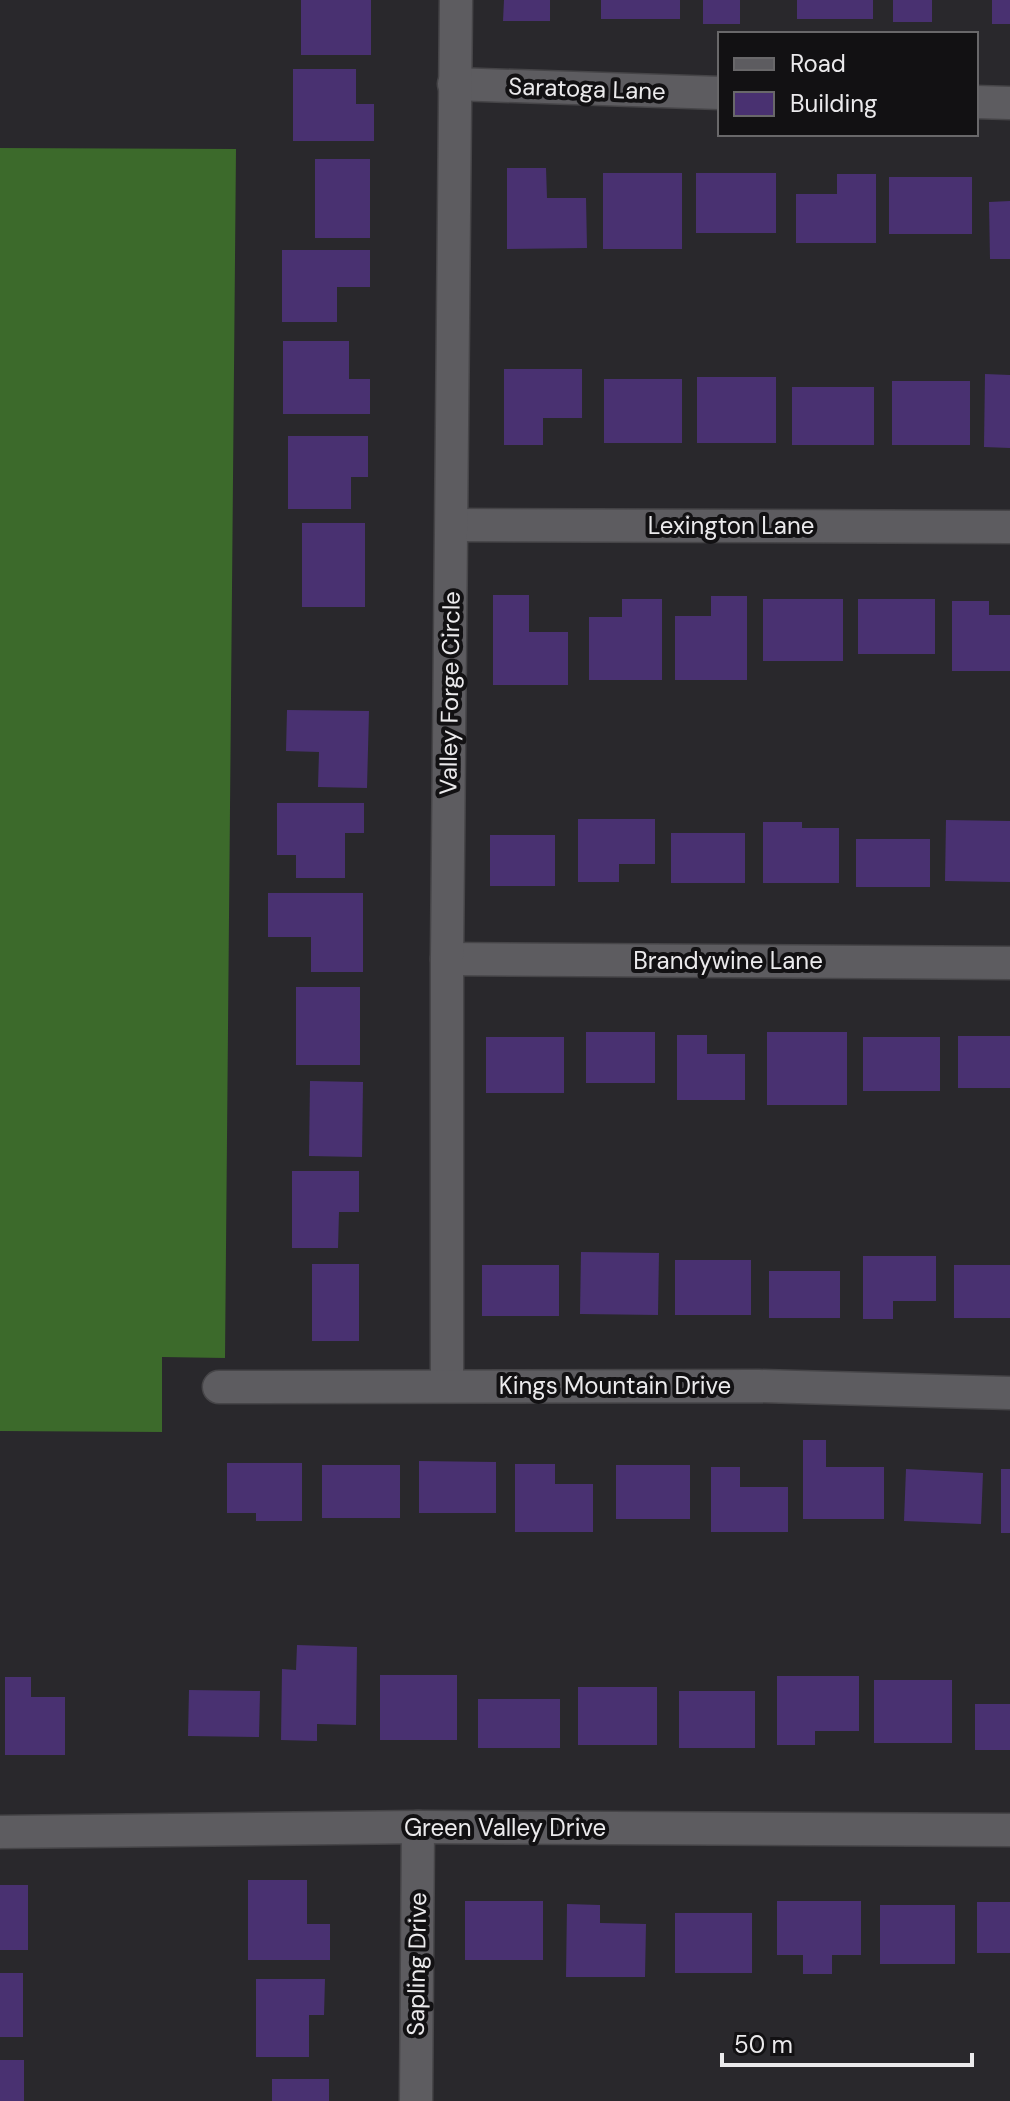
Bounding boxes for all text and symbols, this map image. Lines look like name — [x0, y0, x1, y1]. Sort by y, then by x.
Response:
legend — [718, 32, 978, 136]
text: Road — [790, 48, 846, 79]
street label: Saratoga Lane — [508, 70, 666, 107]
text: Building — [790, 88, 877, 119]
street label: Lexington Lane — [648, 510, 814, 541]
street label: Valley Forge Circle — [432, 591, 467, 795]
street label: Brandywine Lane — [633, 945, 823, 976]
street label: Kings Mountain Drive — [499, 1370, 731, 1401]
street label: Green Valley Drive — [404, 1812, 606, 1843]
street label: Sapling Drive — [400, 1892, 433, 2036]
scale bar — [722, 2017, 972, 2067]
text: 50 m — [734, 2029, 793, 2060]

